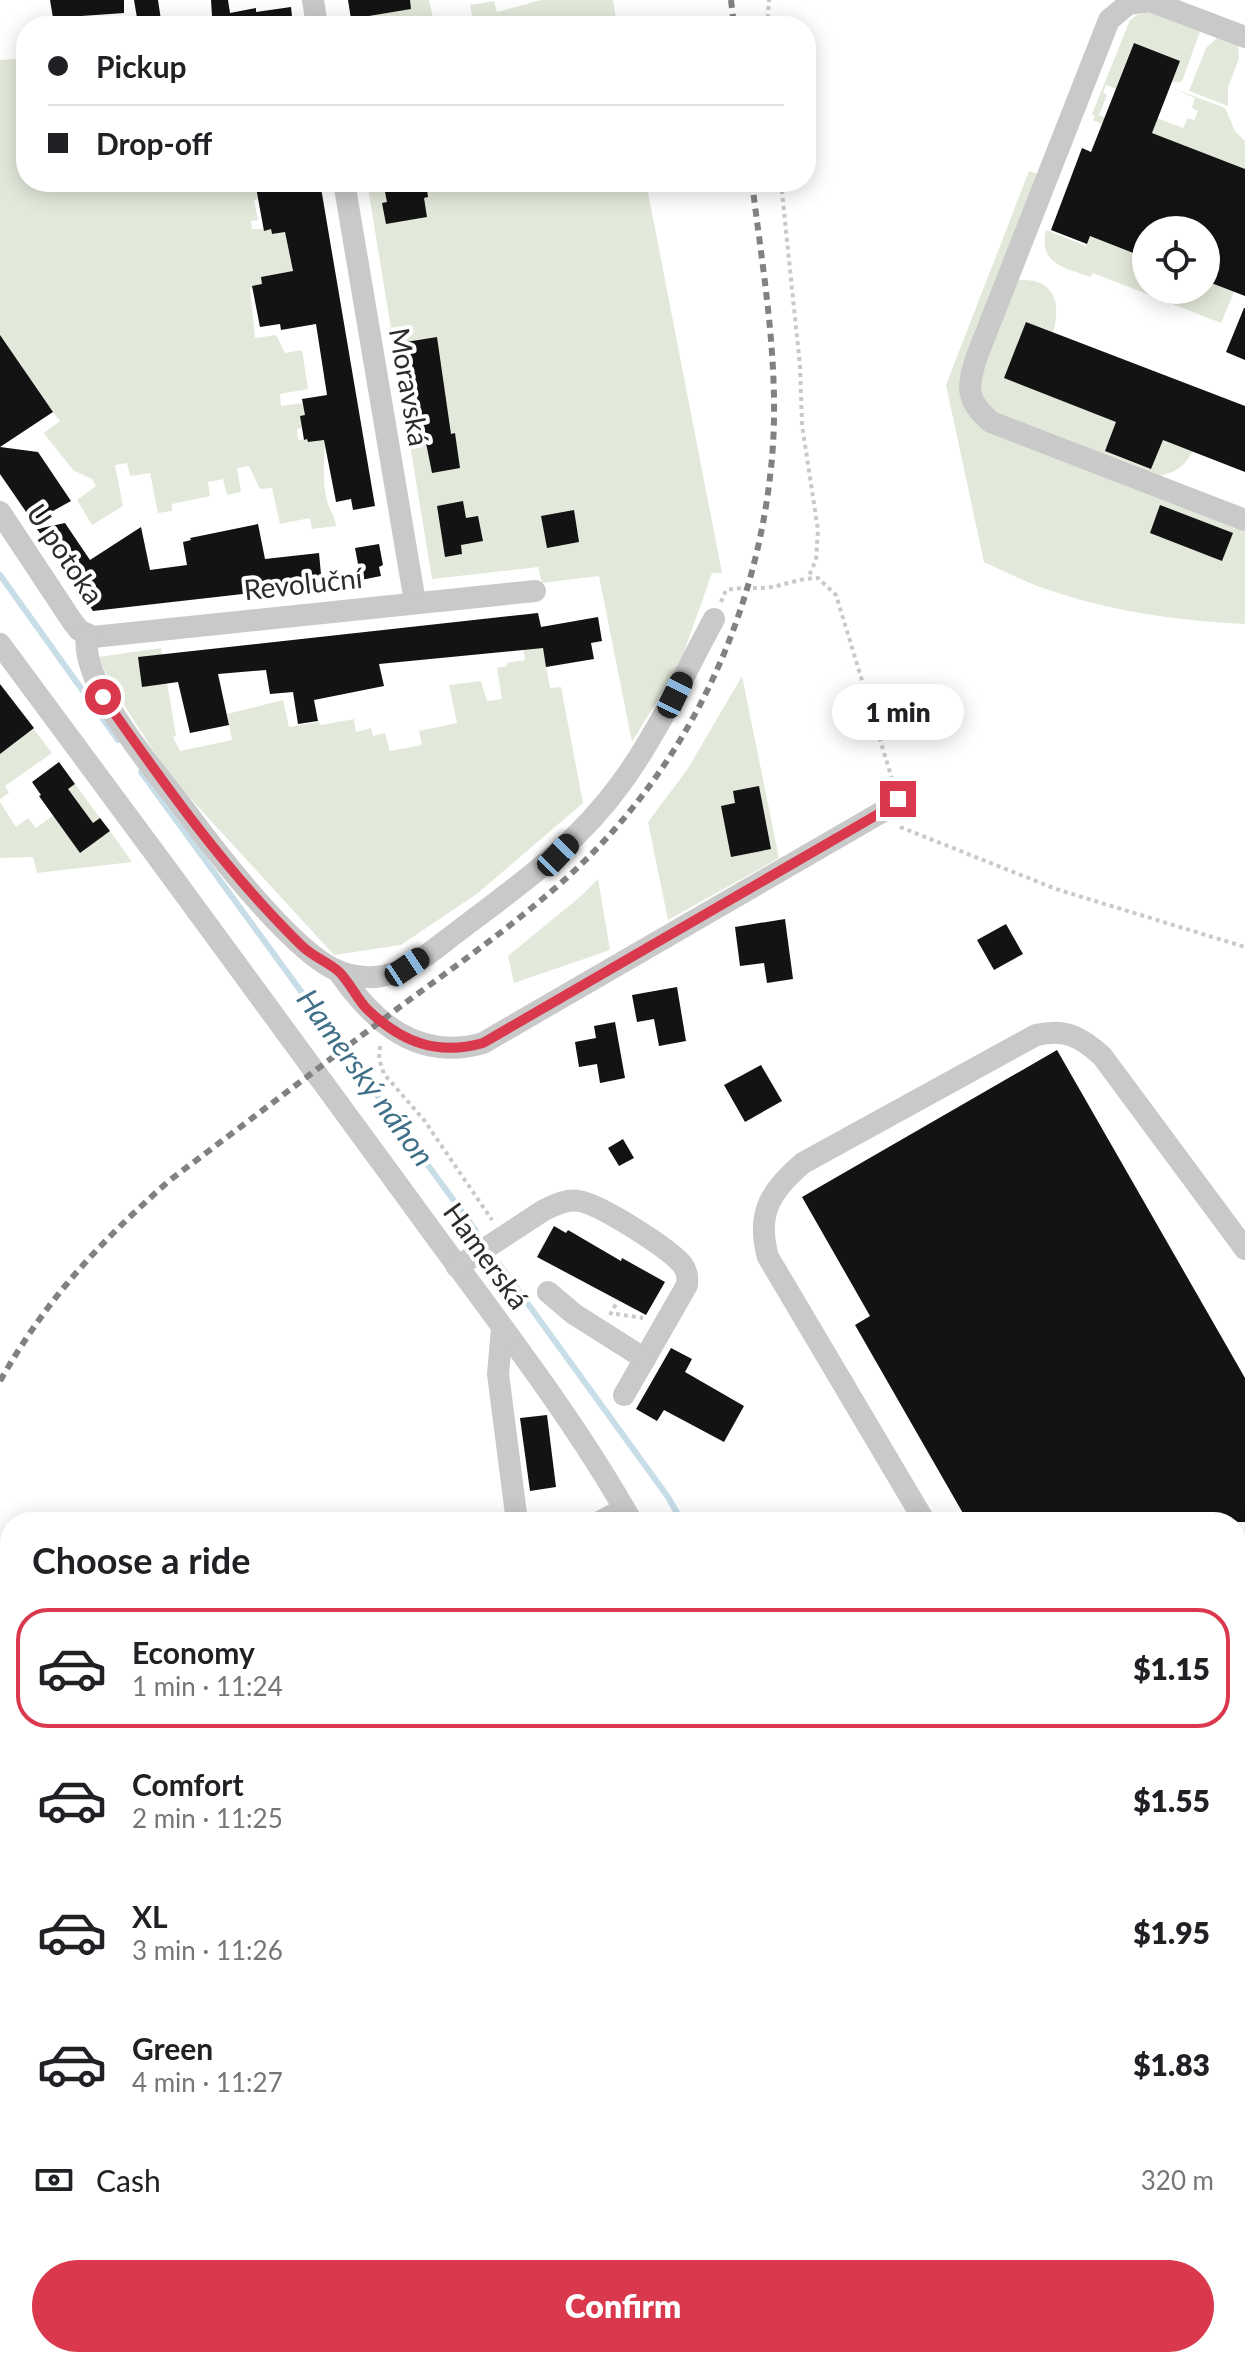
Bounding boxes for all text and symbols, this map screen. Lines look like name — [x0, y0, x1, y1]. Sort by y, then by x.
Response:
text: Pickup — [96, 48, 187, 84]
text: Drop-off — [96, 125, 212, 161]
map controls — [1132, 216, 1220, 304]
button: locate — [1132, 216, 1220, 304]
street label: Moravská — [383, 325, 437, 449]
street label: U potoka — [20, 497, 112, 610]
street label: Revoluční — [242, 560, 365, 606]
car — [654, 668, 696, 722]
route start — [85, 679, 121, 715]
callout: 1 min — [832, 683, 964, 739]
text: 1 min — [866, 696, 930, 728]
route end — [880, 781, 916, 817]
car — [533, 829, 583, 881]
car — [380, 944, 434, 990]
water label: Hamerský náhon — [290, 981, 443, 1172]
street label: Hamerská — [437, 1196, 537, 1315]
text: Choose a ride — [32, 1538, 251, 1582]
icon: car — [36, 1632, 108, 1704]
text: Economy — [132, 1634, 255, 1670]
text: $1.15 — [1133, 1650, 1210, 1686]
text: 1 min · 11:24 — [132, 1670, 283, 1702]
icon: car — [36, 1764, 108, 1836]
text: Comfort — [132, 1766, 244, 1802]
text: $1.55 — [1133, 1782, 1210, 1818]
text: 2 min · 11:25 — [132, 1802, 283, 1834]
icon: car — [36, 1896, 108, 1968]
text: XL — [132, 1898, 168, 1934]
text: $1.95 — [1133, 1914, 1210, 1950]
text: 3 min · 11:26 — [132, 1934, 283, 1966]
icon: car — [36, 2028, 108, 2100]
text: Green — [132, 2030, 213, 2066]
text: $1.83 — [1133, 2046, 1210, 2082]
text: 4 min · 11:27 — [132, 2066, 283, 2098]
icon: cash — [32, 2158, 76, 2202]
text: Cash — [96, 2162, 161, 2198]
text: 320 m — [1141, 2164, 1214, 2196]
button: Confirm — [32, 2260, 1214, 2352]

